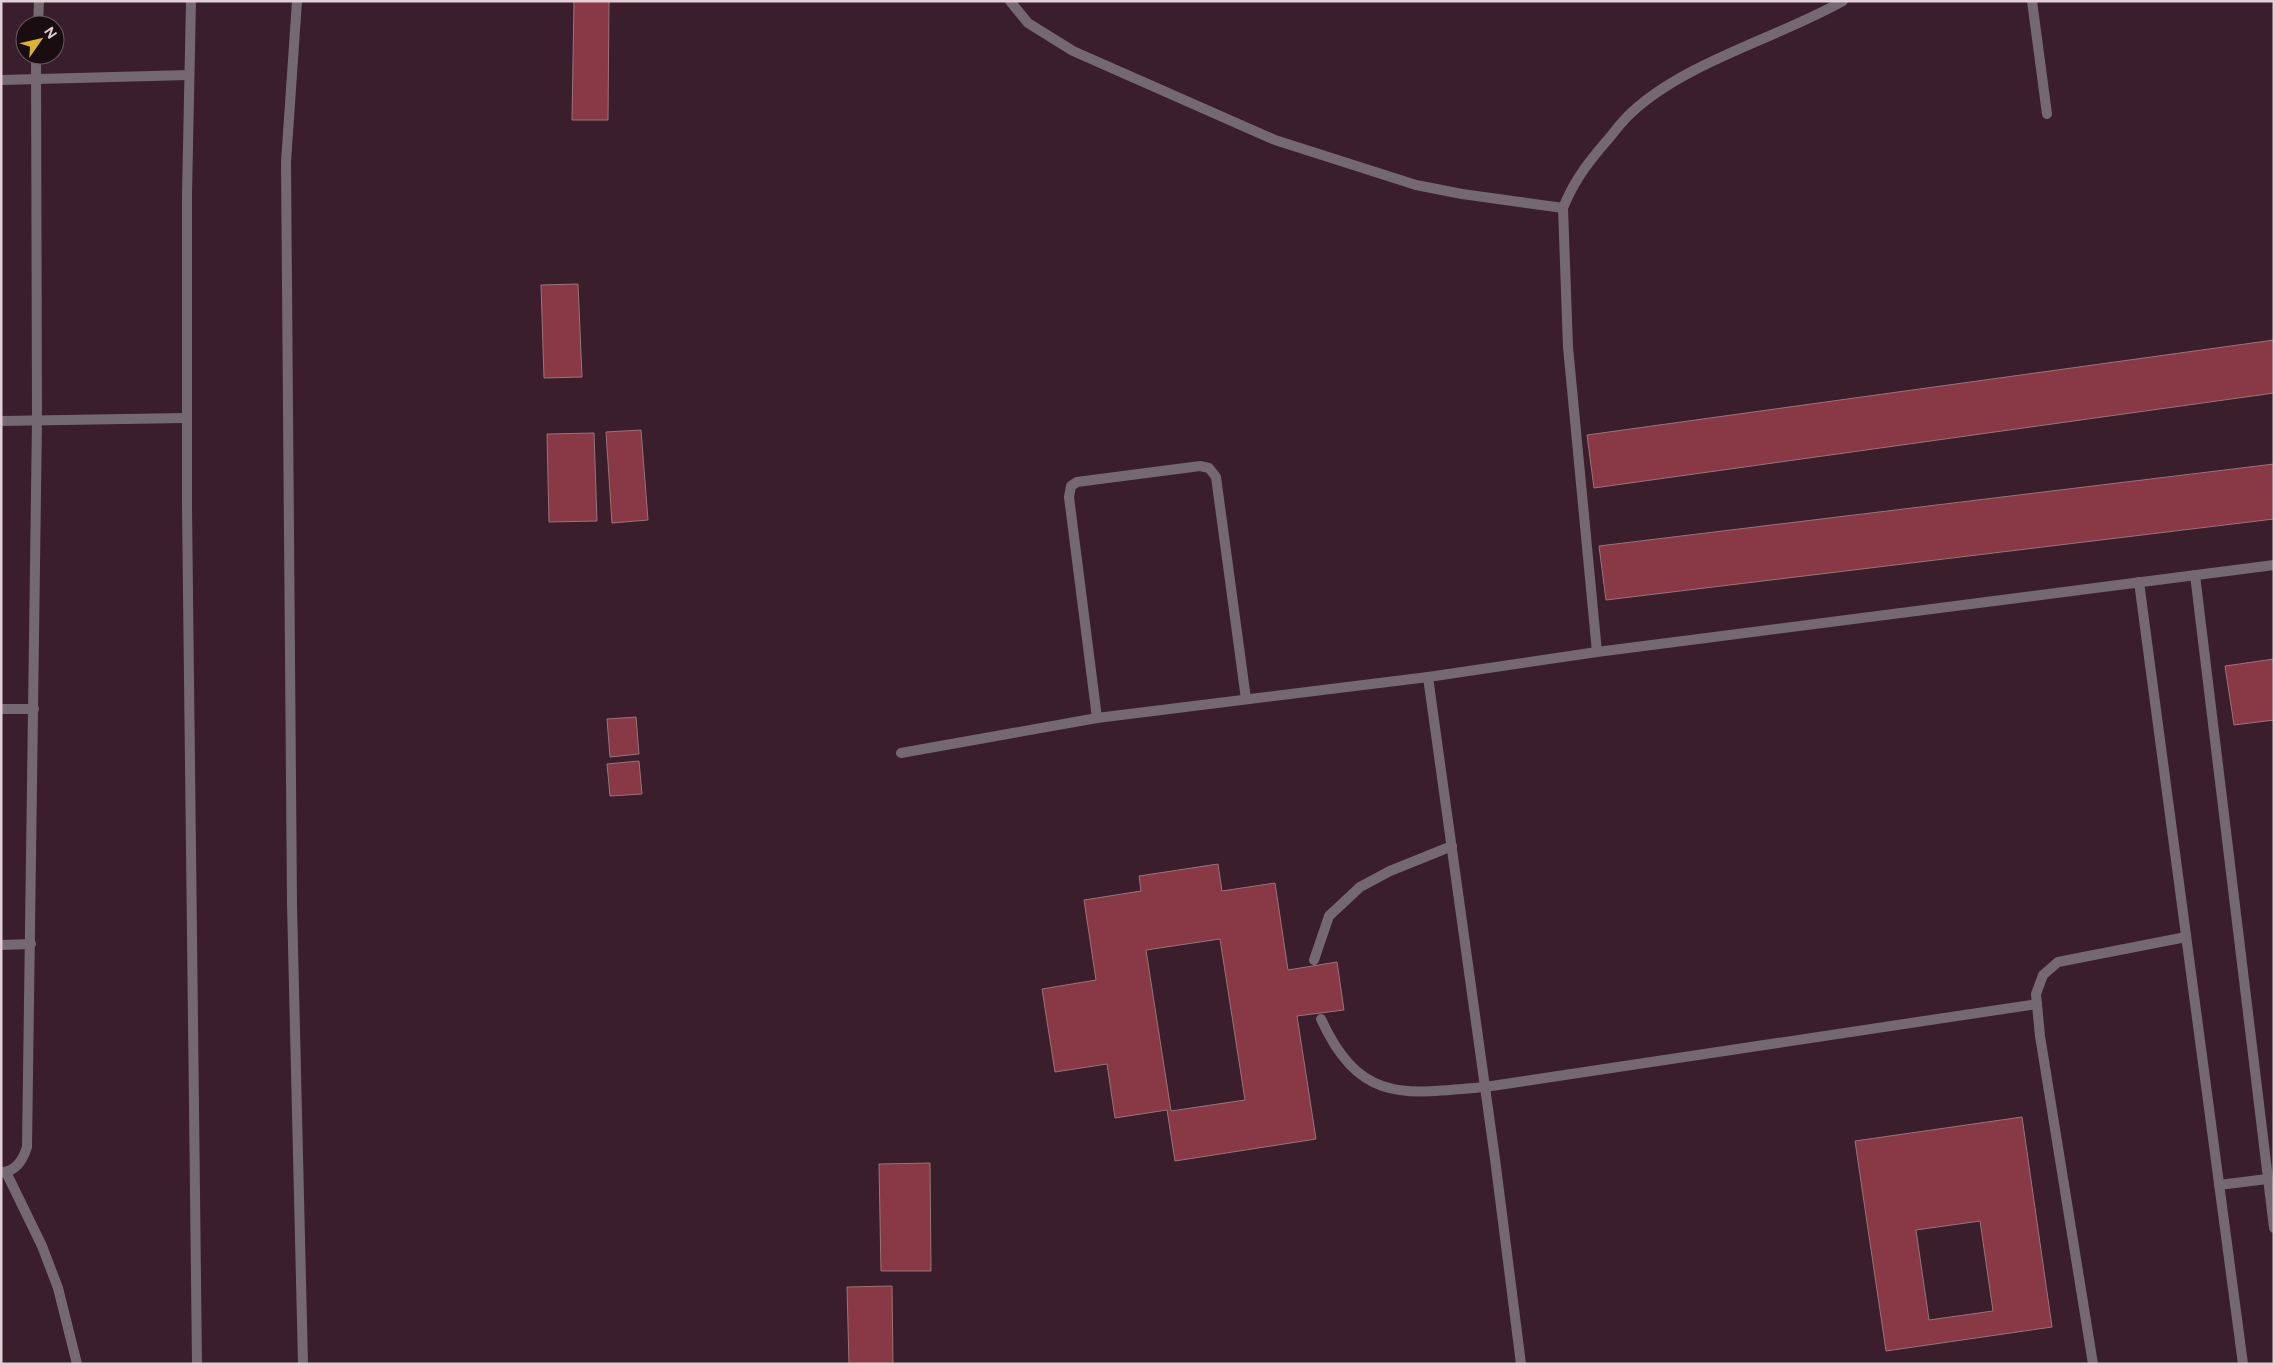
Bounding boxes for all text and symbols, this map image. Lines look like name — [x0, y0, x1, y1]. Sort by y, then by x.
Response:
north arrow — [15, 15, 65, 65]
text: N — [40, 24, 60, 42]

